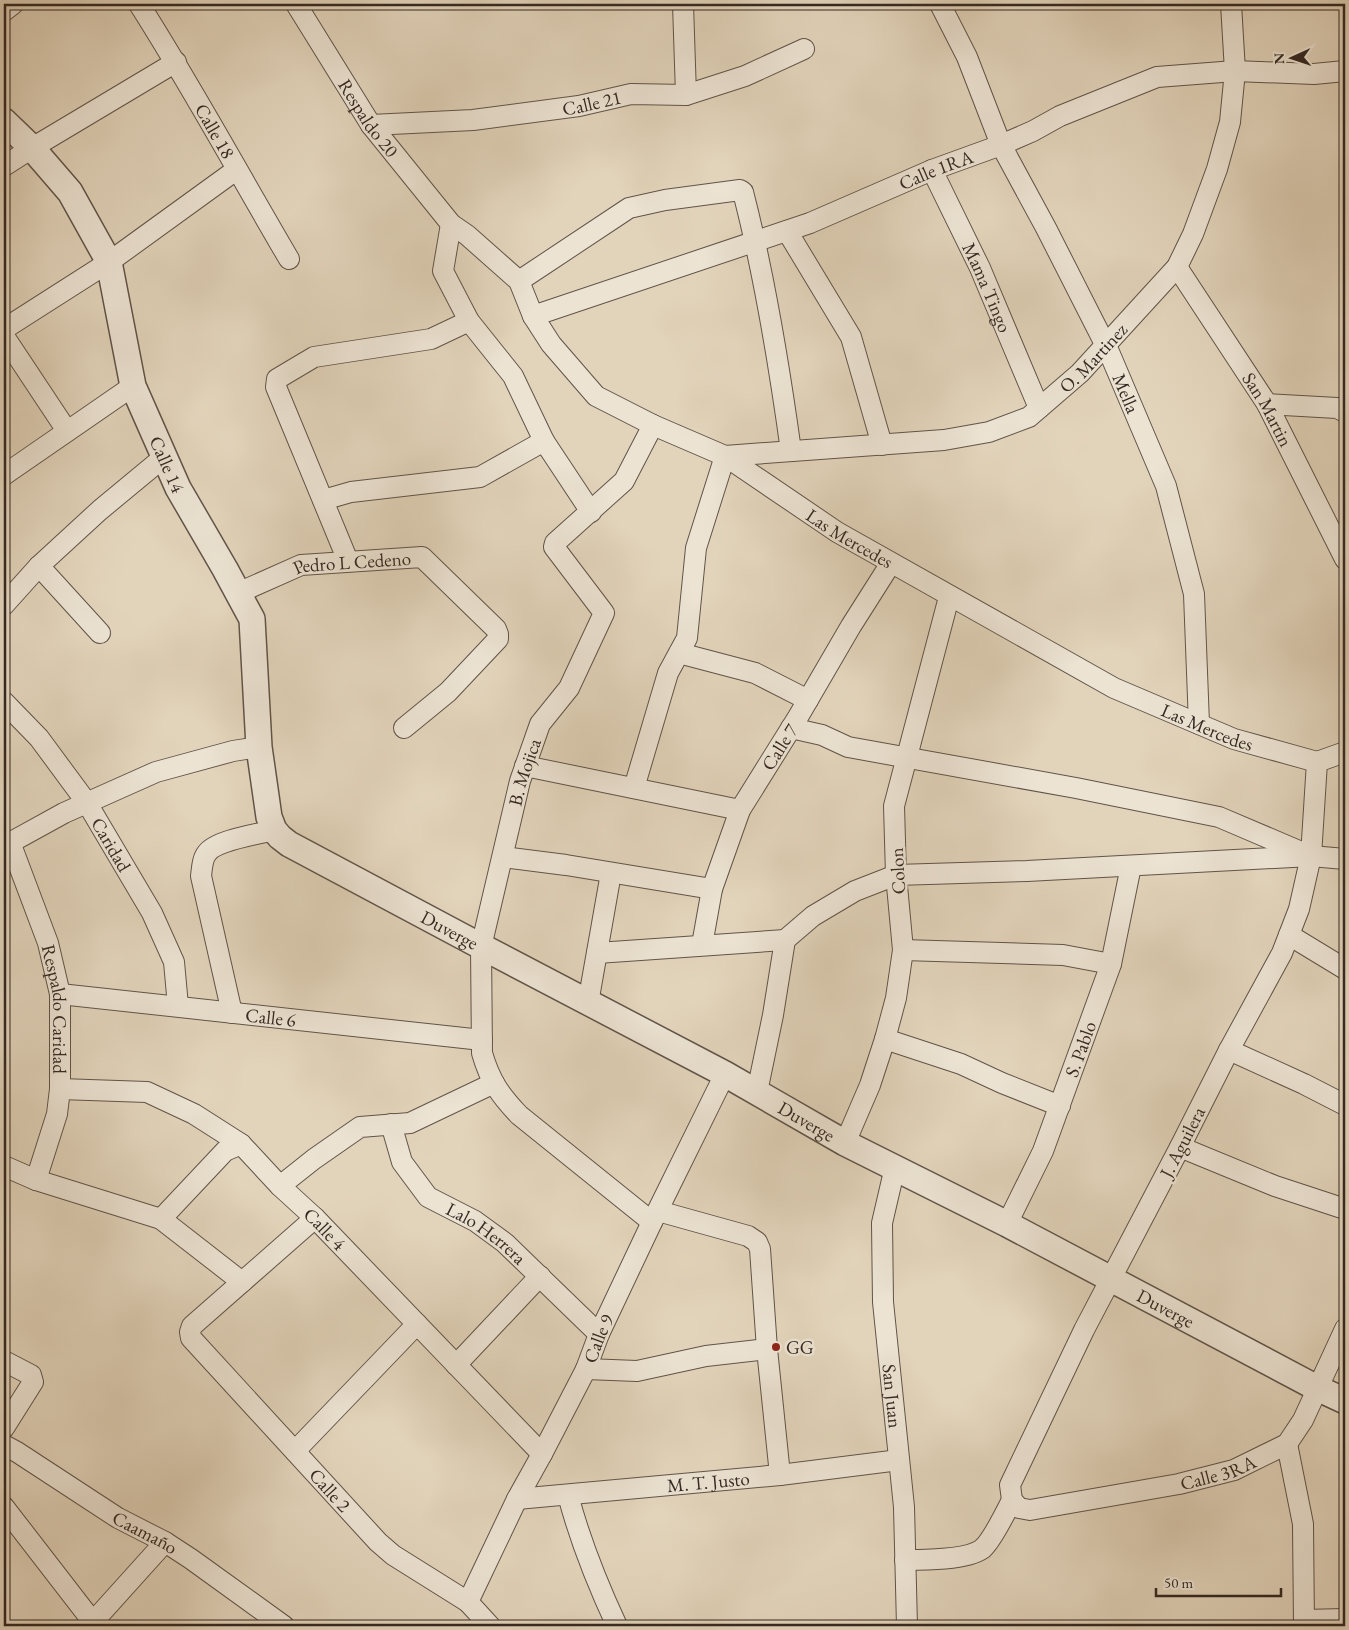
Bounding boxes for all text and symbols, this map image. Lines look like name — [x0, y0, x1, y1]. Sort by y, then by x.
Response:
north arrow — [1266, 32, 1316, 82]
text: N — [1270, 52, 1288, 65]
street label: Respaldo 20 — [332, 74, 404, 162]
street label: Calle 21 — [561, 85, 624, 121]
street label: Calle 18 — [189, 99, 240, 163]
street label: Calle 1RA — [895, 144, 977, 196]
street label: Mama Tingo — [956, 239, 1018, 336]
street label: O. Martinez — [1054, 317, 1133, 399]
street label: San Martin — [1237, 368, 1298, 451]
street label: Mella — [1107, 370, 1146, 417]
street label: Calle 14 — [144, 432, 191, 498]
street label: Las Mercedes — [801, 503, 897, 574]
street label: Pedro L Cedeno — [289, 546, 412, 580]
street label: Las Mercedes — [1157, 698, 1256, 757]
street label: Calle 7 — [756, 718, 804, 775]
street label: B. Mojica — [503, 735, 547, 808]
street label: Caridad — [85, 813, 137, 877]
street label: Colon — [884, 847, 911, 895]
street label: Duverge — [416, 905, 483, 956]
street label: Respaldo Caridad — [36, 942, 72, 1074]
street label: Calle 6 — [244, 1002, 297, 1033]
street label: S. Pablo — [1059, 1018, 1102, 1080]
street label: Duverge — [773, 1095, 839, 1148]
street label: J. Aguilera — [1153, 1102, 1211, 1184]
street label: Lalo Herrera — [442, 1196, 532, 1270]
street label: Calle 4 — [298, 1202, 352, 1256]
street label: Duverge — [1132, 1283, 1199, 1334]
street label: Calle 9 — [577, 1310, 620, 1367]
place label: GG — [786, 1335, 814, 1360]
marker: GG — [770, 1341, 782, 1353]
street label: San Juan — [876, 1363, 908, 1429]
street label: Calle 3RA — [1177, 1449, 1261, 1496]
street label: Calle 2 — [303, 1463, 356, 1517]
street label: M. T. Justo — [666, 1466, 751, 1498]
street label: Caamaño — [108, 1505, 183, 1560]
scale bar — [1156, 1565, 1282, 1597]
text: 50 m — [1164, 1573, 1193, 1592]

